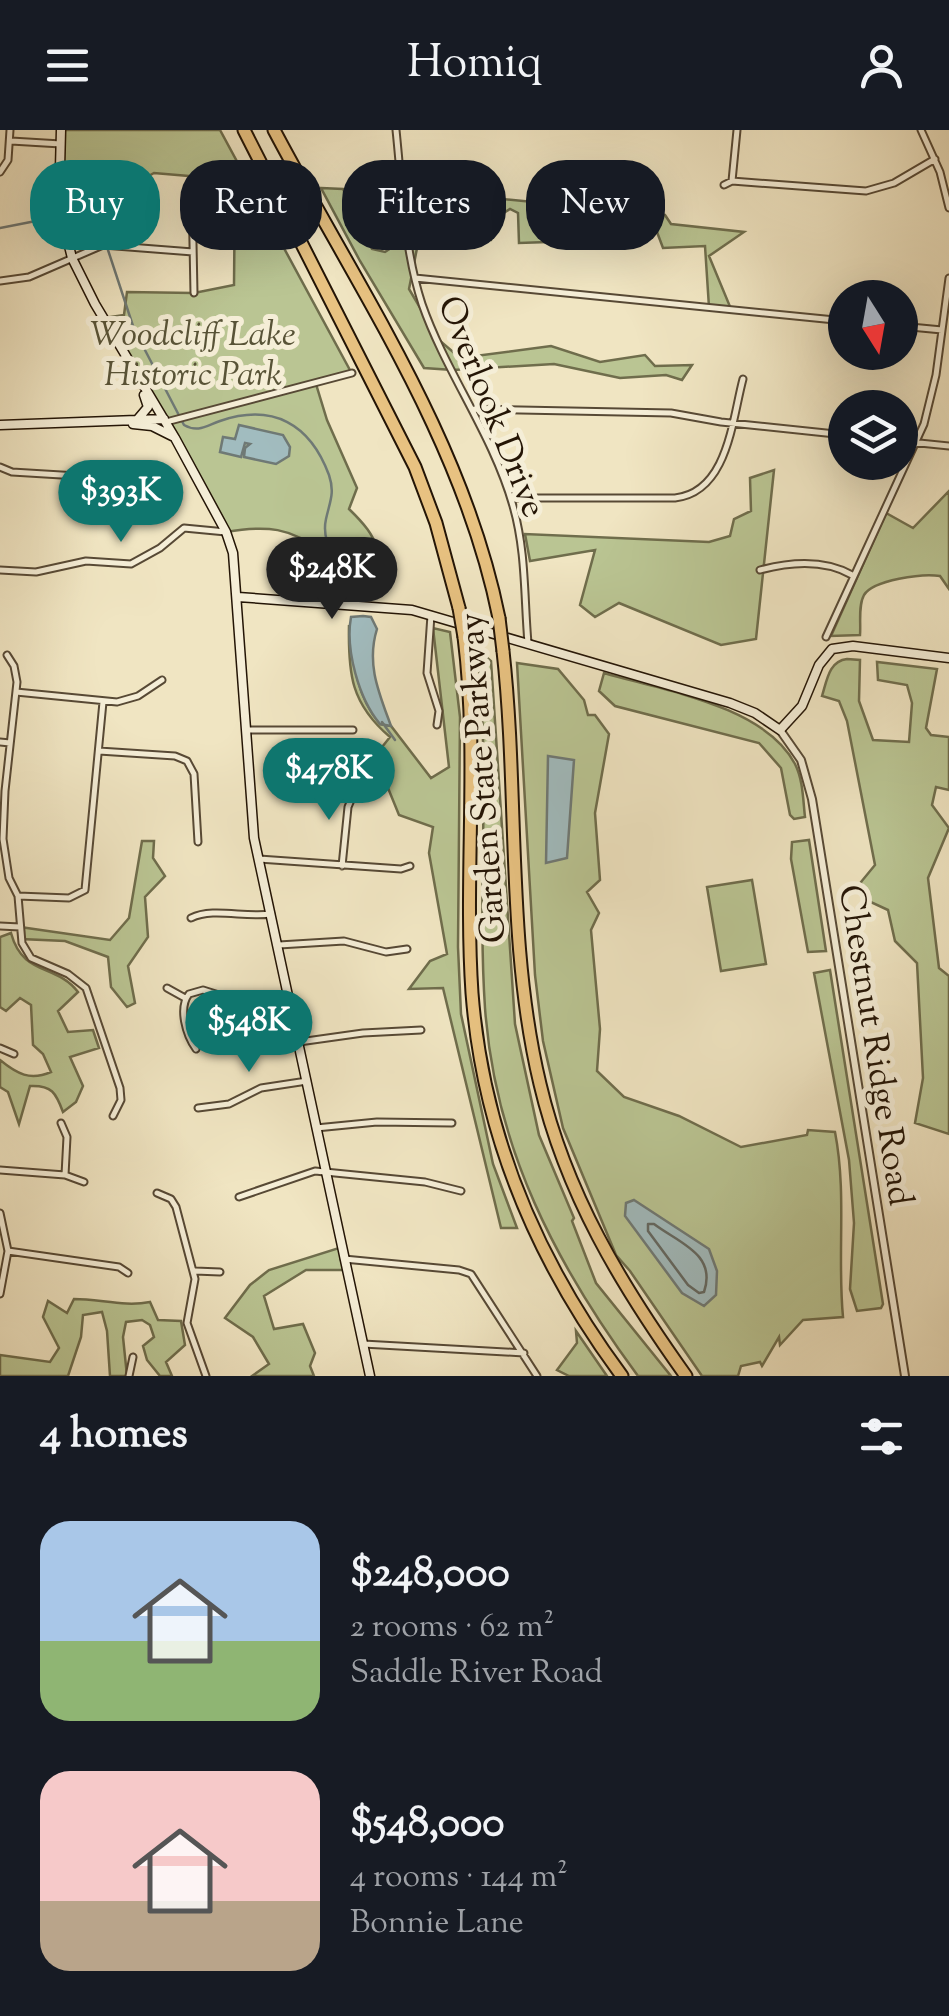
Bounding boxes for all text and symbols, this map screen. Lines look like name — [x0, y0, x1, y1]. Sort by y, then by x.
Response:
text: Homiq — [407, 33, 542, 98]
icon: menu — [40, 38, 95, 93]
icon: person — [854, 38, 909, 93]
chip: Buy — [30, 160, 160, 250]
chip: Rent — [180, 160, 322, 250]
chip: Filters — [342, 160, 506, 250]
chip: New — [526, 160, 665, 250]
north arrow — [828, 280, 918, 370]
map controls — [828, 280, 918, 480]
street label: Overlook Drive — [422, 289, 557, 526]
park label: Woodcliff Lake Historic Park — [90, 311, 296, 402]
button: layers — [828, 390, 918, 480]
pin: $393K — [51, 460, 191, 545]
text: $393K — [80, 469, 162, 515]
pin: $248K — [262, 537, 402, 622]
text: $248K — [288, 546, 376, 592]
street label: Garden State Parkway — [448, 611, 521, 945]
pin: $478K — [259, 738, 399, 823]
text: $478K — [285, 747, 373, 793]
street label: Chestnut Ridge Road — [823, 882, 924, 1210]
pin: $548K — [179, 990, 319, 1075]
text: $548K — [207, 999, 291, 1045]
text: 4 homes — [40, 1406, 188, 1466]
icon: filters — [854, 1409, 909, 1464]
text: $248,000 — [350, 1545, 510, 1605]
icon: home — [120, 1561, 240, 1681]
text: 2 rooms · 62 m² — [350, 1605, 554, 1651]
text: Saddle River Road — [350, 1651, 603, 1697]
text: $548,000 — [350, 1795, 504, 1855]
icon: home — [120, 1811, 240, 1931]
text: 4 rooms · 144 m² — [350, 1855, 568, 1901]
text: Bonnie Lane — [350, 1901, 524, 1947]

